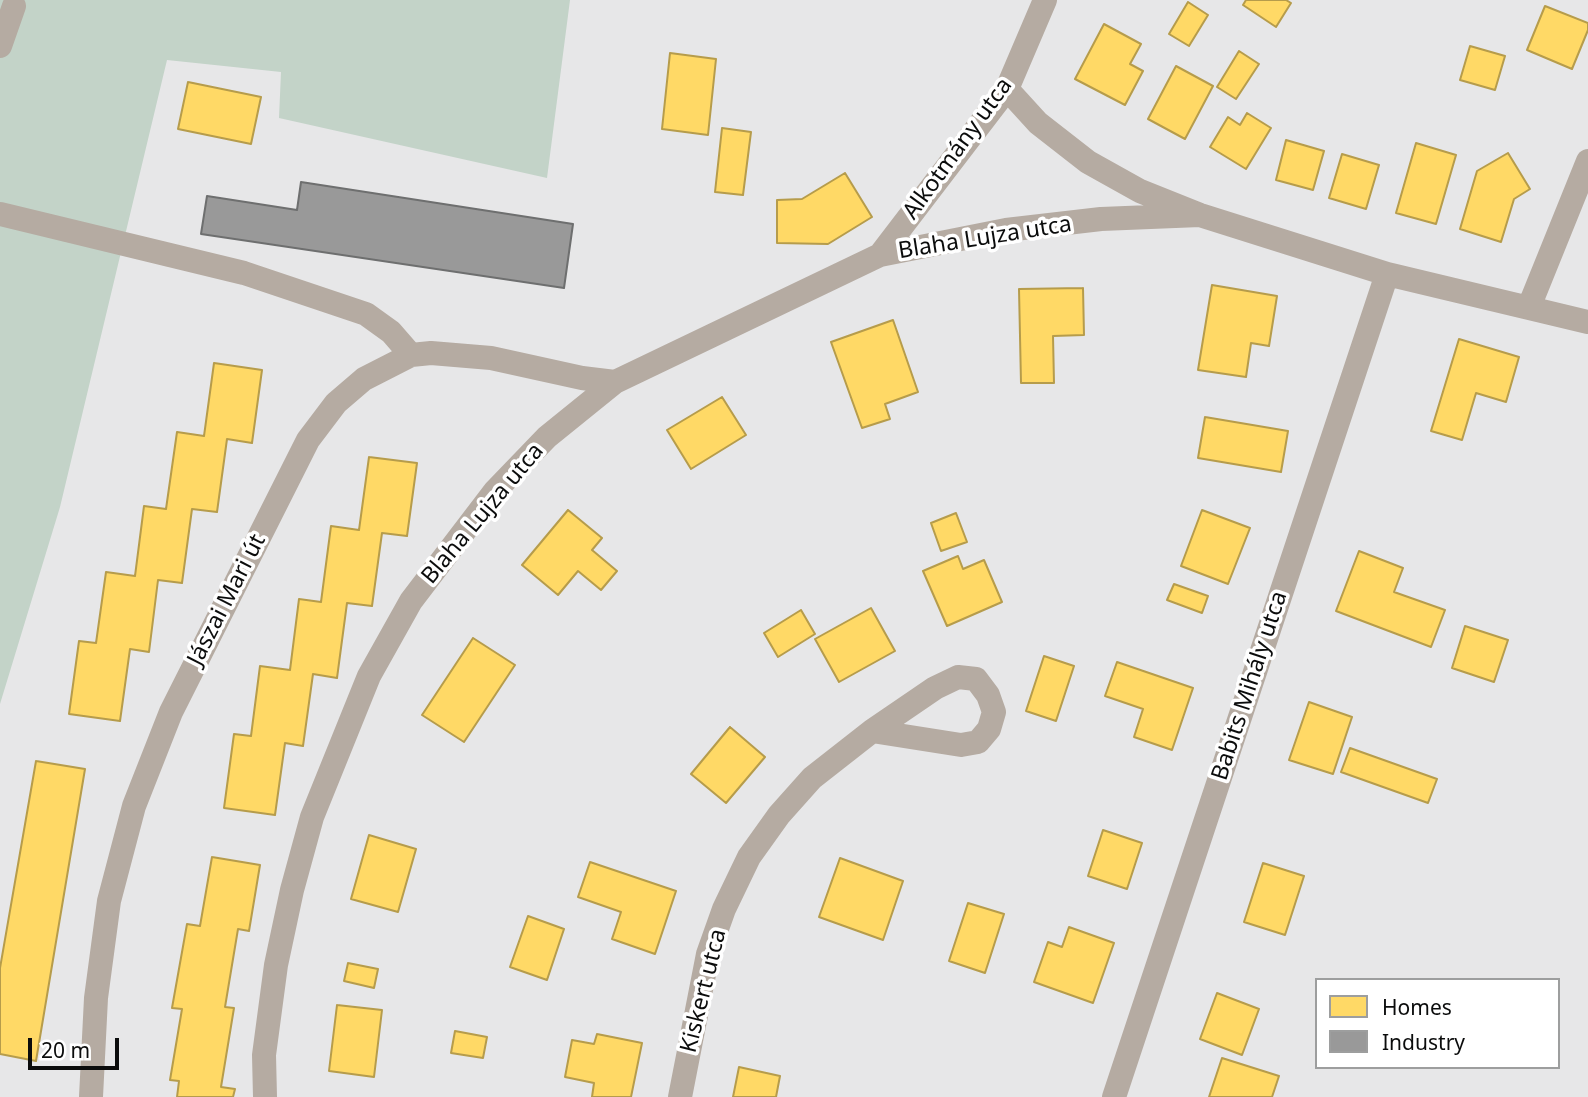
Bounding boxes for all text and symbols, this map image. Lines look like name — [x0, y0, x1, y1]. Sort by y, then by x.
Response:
street label: Alkotmány utca — [897, 73, 1019, 225]
street label: Blaha Lujza utca — [896, 211, 1074, 265]
street label: Blaha Lujza utca — [416, 438, 550, 590]
street label: Jászai Mari út — [182, 530, 272, 670]
street label: Babits Mihály utca — [1206, 588, 1294, 784]
street label: Kiskert utca — [675, 926, 733, 1056]
legend — [1315, 978, 1560, 1069]
text: Homes — [1382, 993, 1452, 1021]
scale bar — [32, 1024, 122, 1068]
text: Industry — [1382, 1028, 1465, 1056]
text: 20 m — [41, 1036, 90, 1064]

